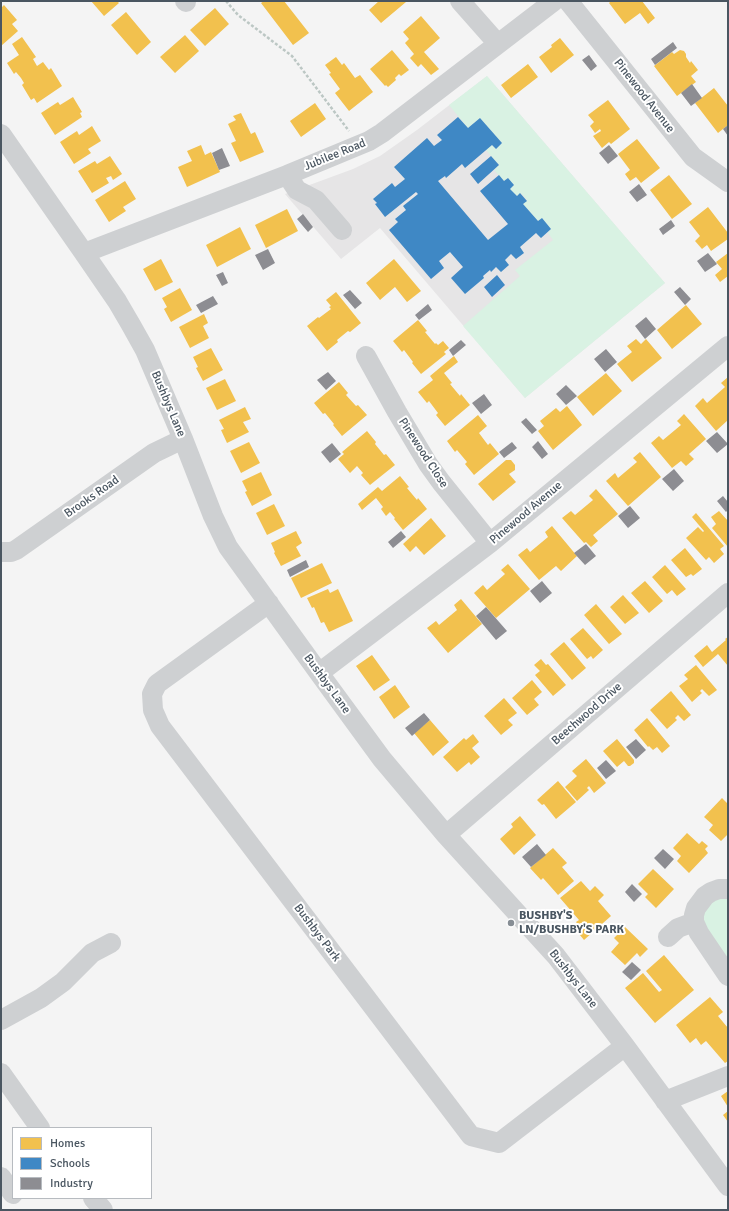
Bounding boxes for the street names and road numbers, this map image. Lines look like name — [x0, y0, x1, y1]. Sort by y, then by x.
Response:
street label: Pinewood Avenue — [611, 56, 677, 136]
street label: Jubilee Road — [302, 136, 368, 174]
street label: Bushbys Lane — [148, 369, 188, 439]
street label: Pinewood Close — [395, 415, 451, 491]
street label: Brooks Road — [62, 473, 122, 521]
street label: Pinewood Avenue — [487, 479, 565, 547]
street label: Bushbys Lane — [301, 651, 353, 717]
street label: Beechwood Drive — [549, 680, 625, 748]
street label: Bushbys Park — [291, 901, 343, 965]
street label: Bushbys Lane — [546, 947, 600, 1011]

